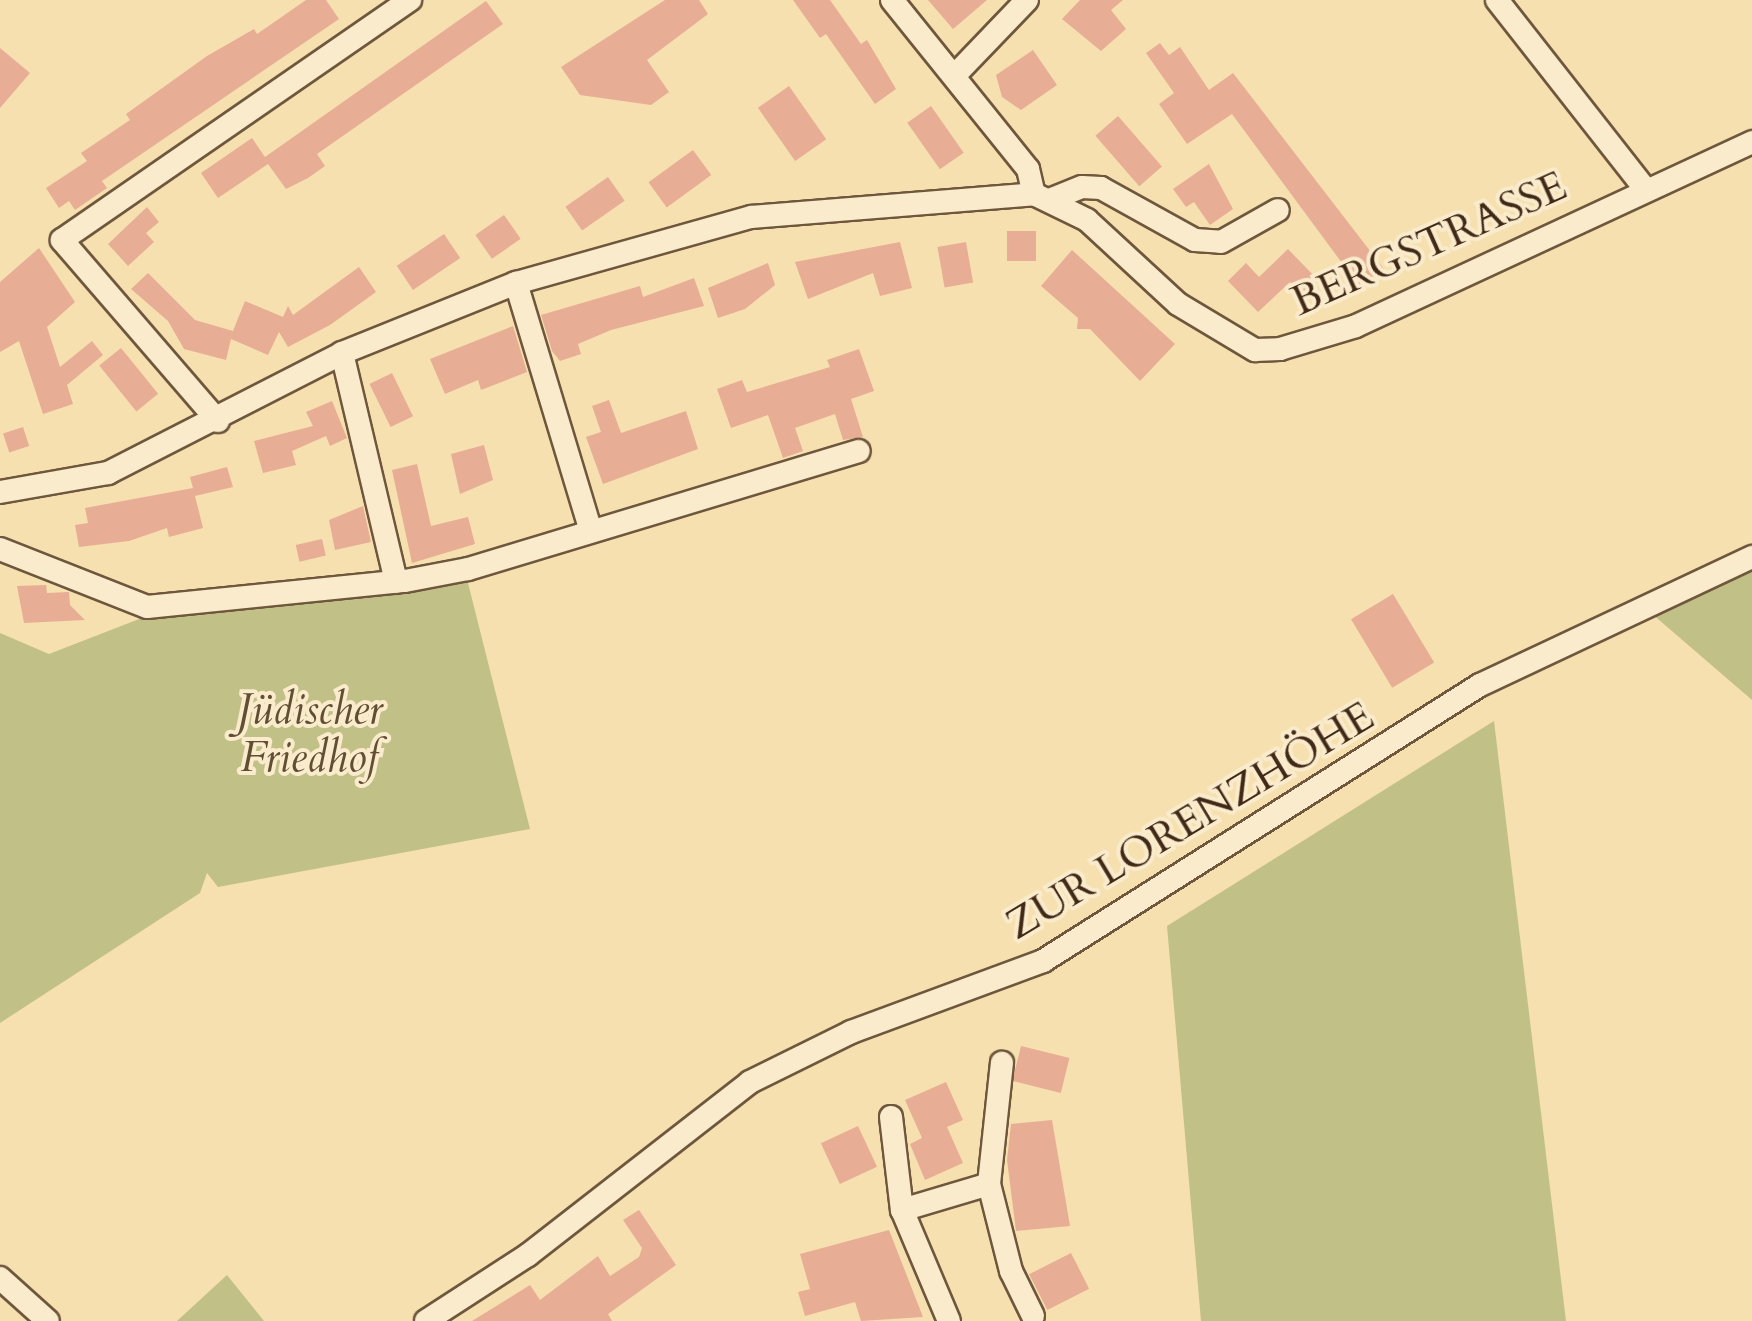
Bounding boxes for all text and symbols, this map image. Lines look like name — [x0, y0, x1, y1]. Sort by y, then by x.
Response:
street label: BERGSTRASSE — [1284, 161, 1574, 327]
park label: Jüdischer Friedhof — [237, 685, 383, 784]
street label: ZUR LORENZHÖHE — [997, 691, 1383, 951]

